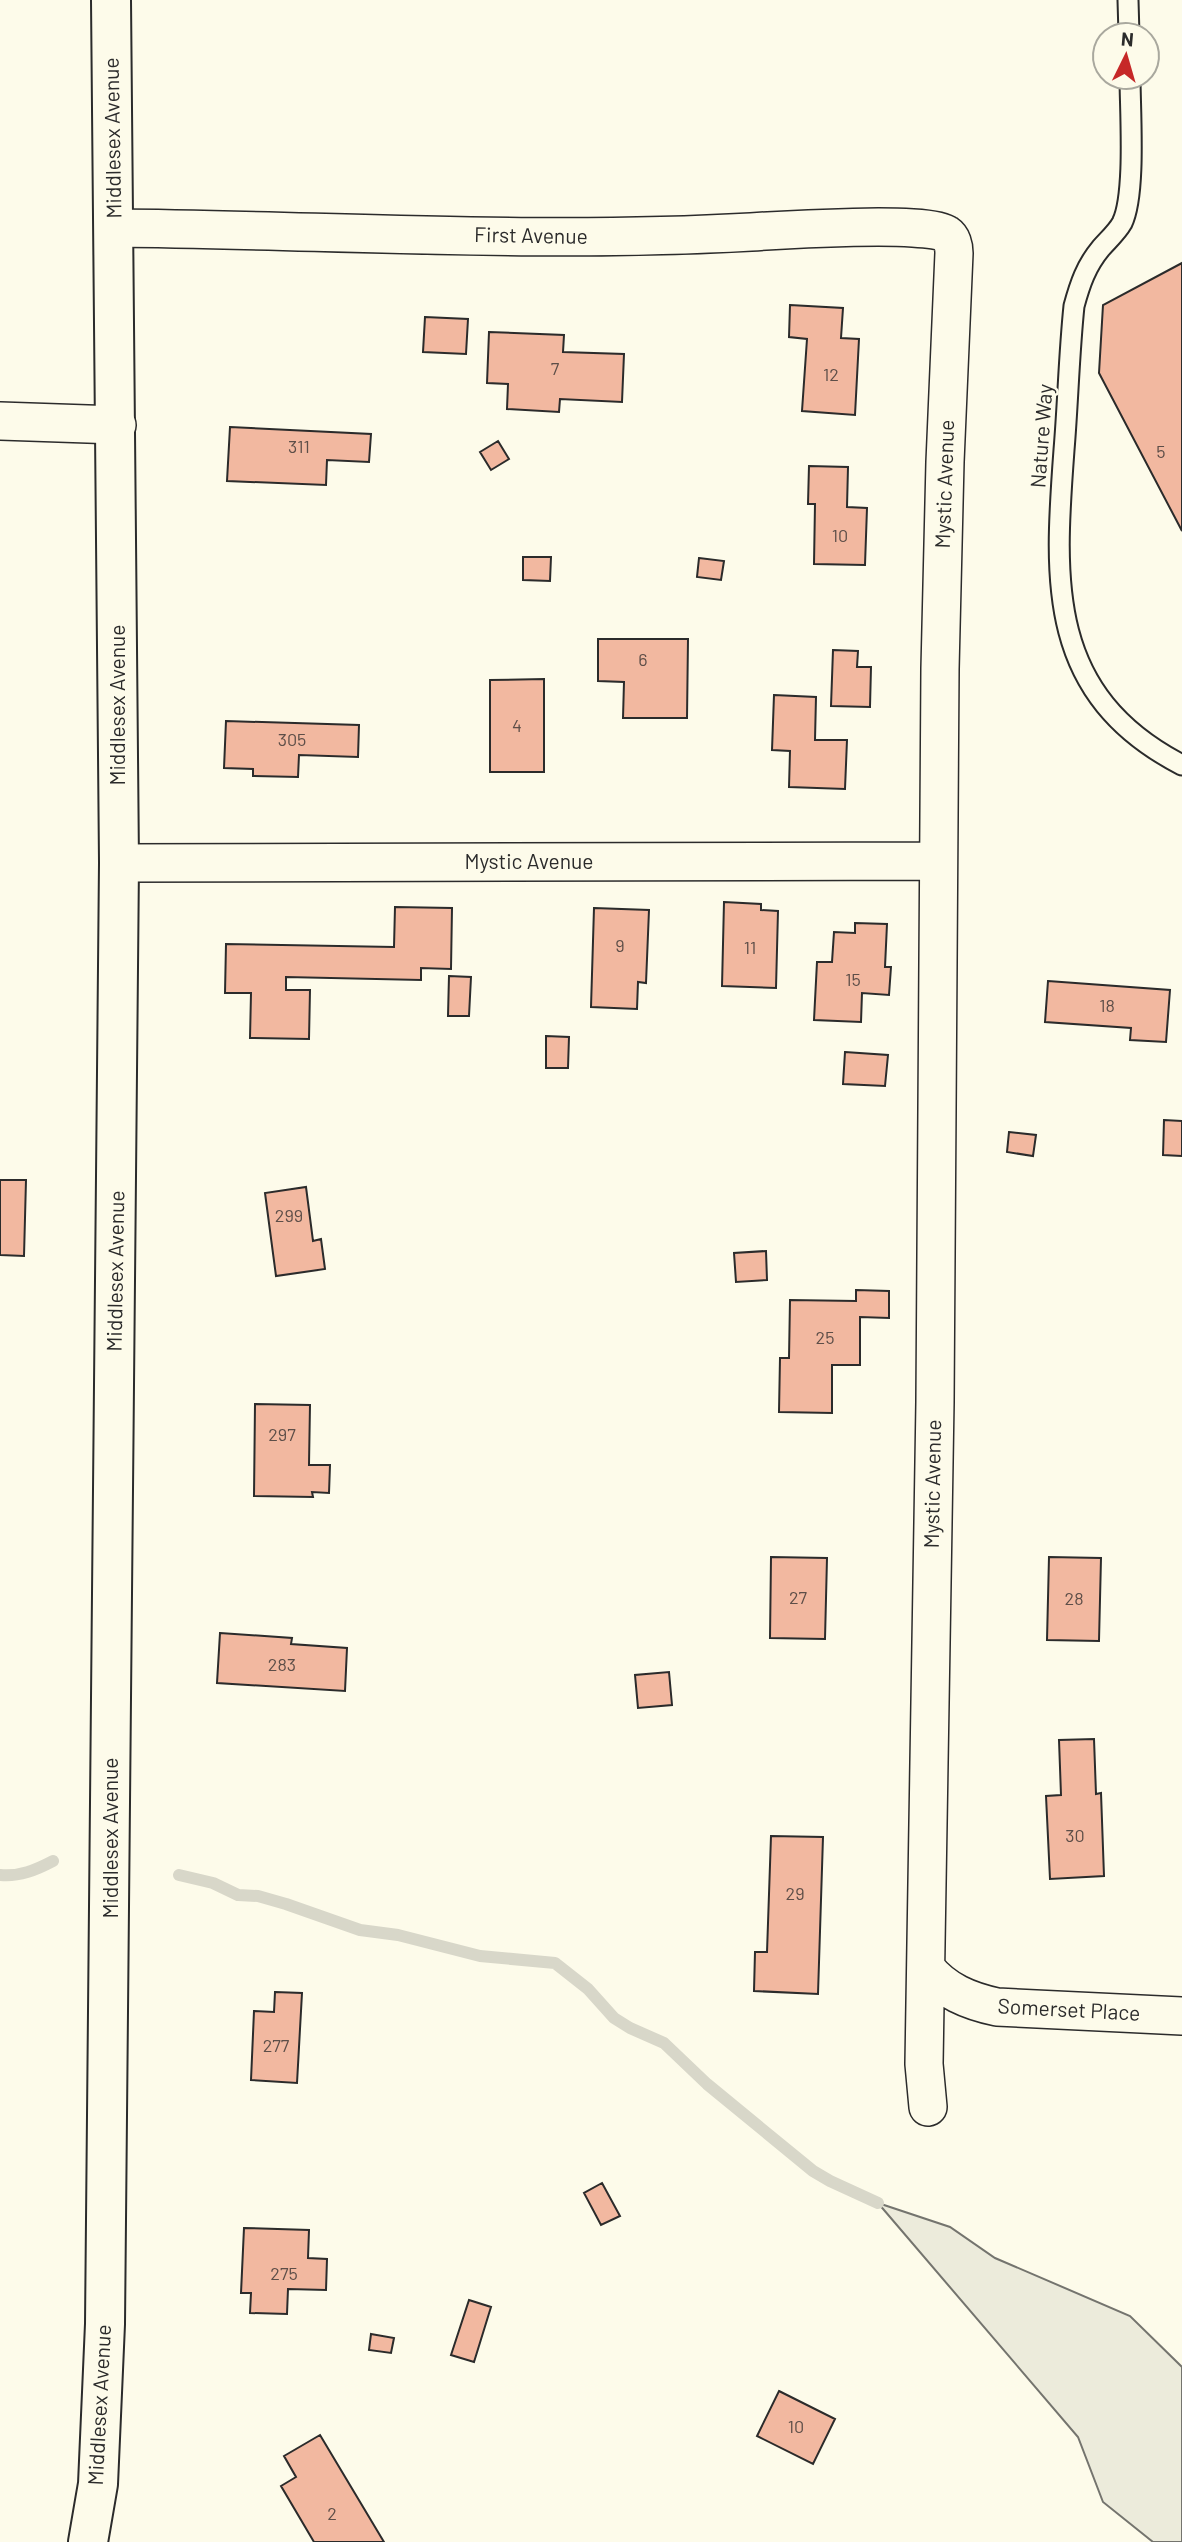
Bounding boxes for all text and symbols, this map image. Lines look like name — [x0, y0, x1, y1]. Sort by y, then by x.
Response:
north arrow — [1091, 21, 1161, 91]
text: N — [1120, 27, 1135, 51]
street label: Middlesex Avenue — [98, 57, 125, 219]
street label: First Avenue — [474, 221, 588, 248]
house number: 7 — [551, 357, 560, 379]
house number: 12 — [823, 363, 839, 385]
street label: Nature Way — [1024, 383, 1057, 489]
street label: Mystic Avenue — [929, 419, 958, 549]
house number: 311 — [288, 435, 310, 457]
house number: 5 — [1156, 440, 1166, 462]
house number: 10 — [832, 524, 848, 546]
street label: Middlesex Avenue — [104, 624, 129, 786]
house number: 6 — [638, 648, 648, 670]
house number: 4 — [512, 714, 522, 736]
house number: 305 — [278, 728, 306, 750]
street label: Mystic Avenue — [465, 848, 593, 873]
house number: 9 — [615, 934, 625, 956]
house number: 11 — [744, 936, 756, 958]
house number: 15 — [845, 968, 861, 990]
house number: 18 — [1099, 994, 1115, 1016]
street label: Middlesex Avenue — [101, 1190, 128, 1352]
house number: 299 — [275, 1204, 303, 1226]
house number: 25 — [816, 1326, 834, 1348]
street label: Mystic Avenue — [918, 1419, 945, 1549]
house number: 297 — [268, 1423, 296, 1445]
house number: 27 — [789, 1586, 808, 1608]
house number: 28 — [1064, 1587, 1084, 1609]
house number: 283 — [268, 1653, 296, 1675]
street label: Middlesex Avenue — [97, 1757, 122, 1919]
house number: 30 — [1065, 1824, 1085, 1846]
house number: 29 — [785, 1882, 805, 1904]
street label: Somerset Place — [997, 1992, 1141, 2025]
house number: 277 — [263, 2034, 290, 2056]
house number: 275 — [270, 2262, 298, 2284]
street label: Middlesex Avenue — [82, 2324, 115, 2486]
house number: 10 — [788, 2415, 804, 2437]
house number: 2 — [327, 2502, 337, 2524]

